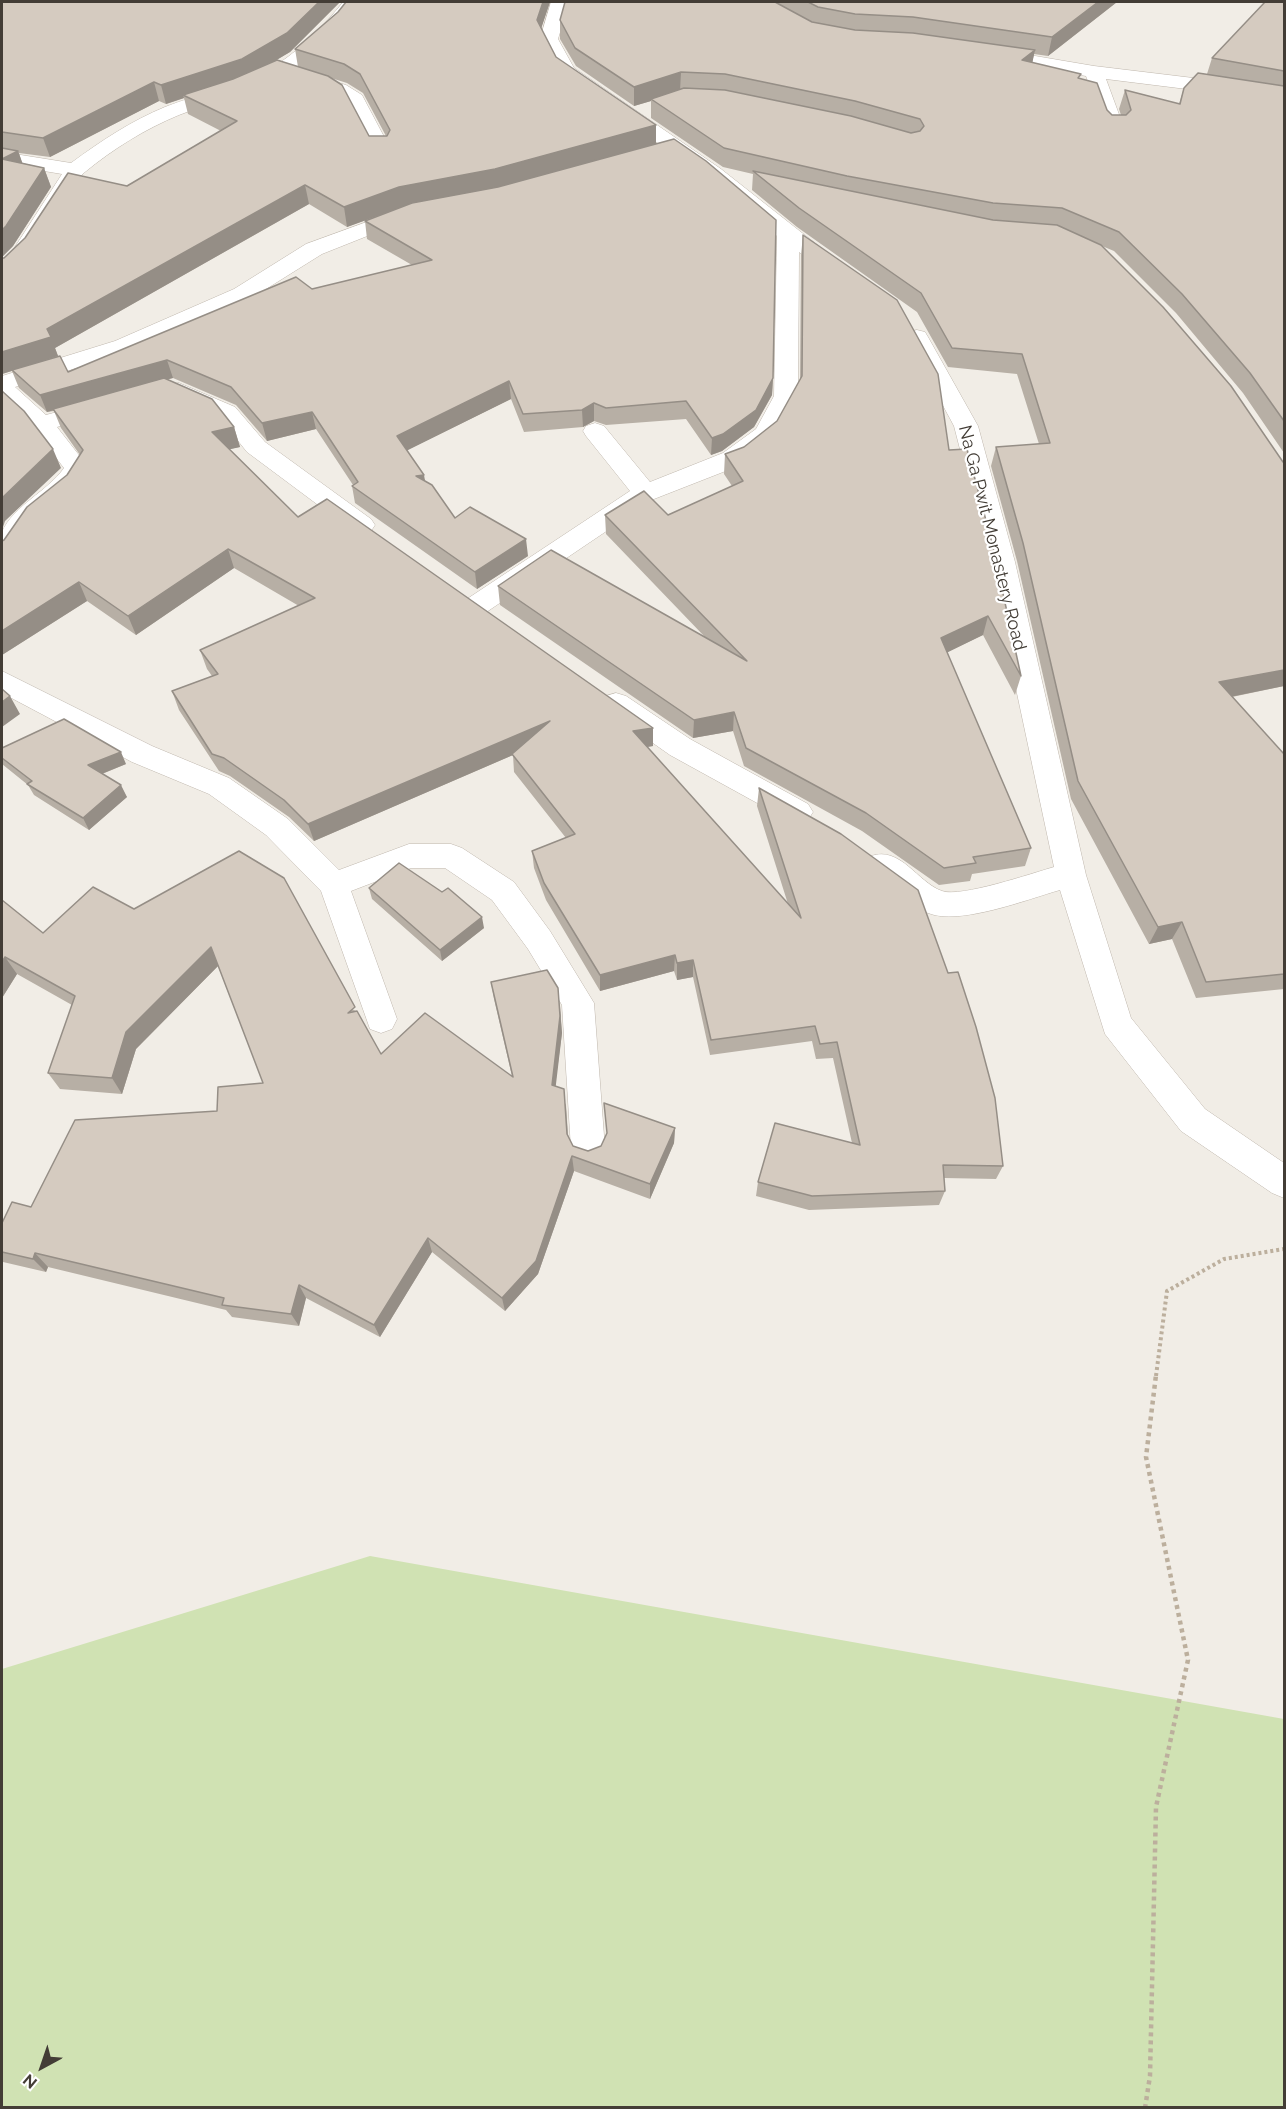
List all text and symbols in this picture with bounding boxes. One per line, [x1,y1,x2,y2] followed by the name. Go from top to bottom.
[954,423,1030,653] street label: Na Ga Pwit Monastery Road
[12,2037,72,2097] north arrow
[19,2070,41,2092] text: N

